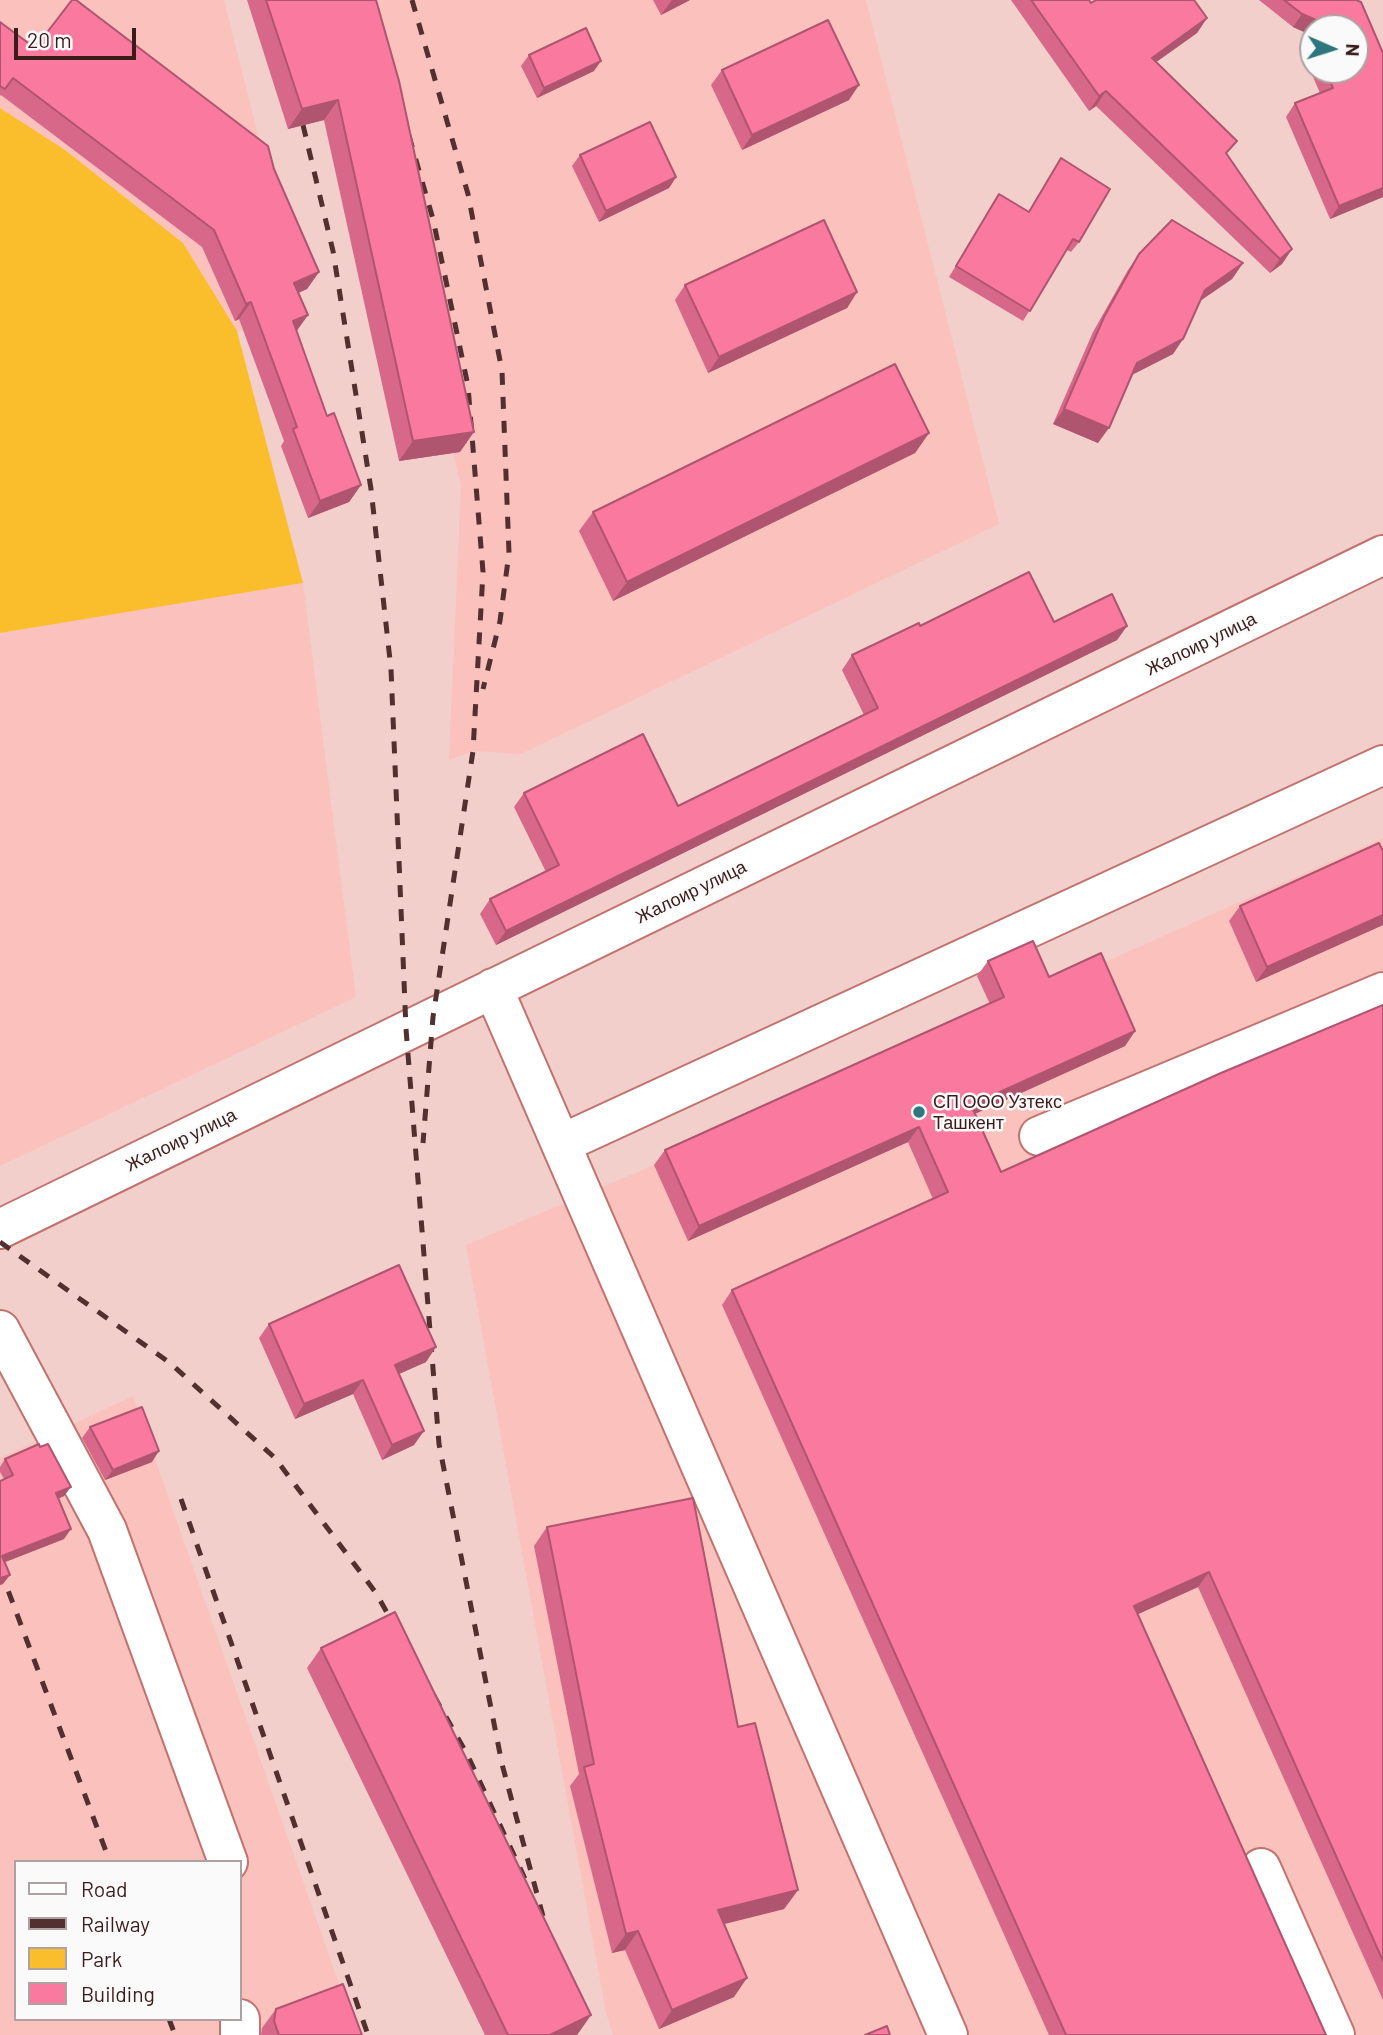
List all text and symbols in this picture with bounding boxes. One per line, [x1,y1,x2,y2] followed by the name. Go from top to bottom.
[18,14,140,58] scale bar
[1299,14,1369,84] north arrow
[27,27,72,52] text: 20 m
[1342,43,1365,57] text: N
[1142,608,1260,680] street label: Жалоир улица
[632,856,750,928] street label: Жалоир улица
[933,1091,1062,1134] place label: СП ООО Узтекс Ташкент
[122,1104,240,1176] street label: Жалоир улица
[911,1104,927,1120] marker: СП ООО Узтекс Ташкент
[14,1860,242,2021] legend
[81,1876,127,1901] text: Road
[81,1911,150,1936] text: Railway
[81,1946,122,1971] text: Park
[81,1981,155,2006] text: Building

